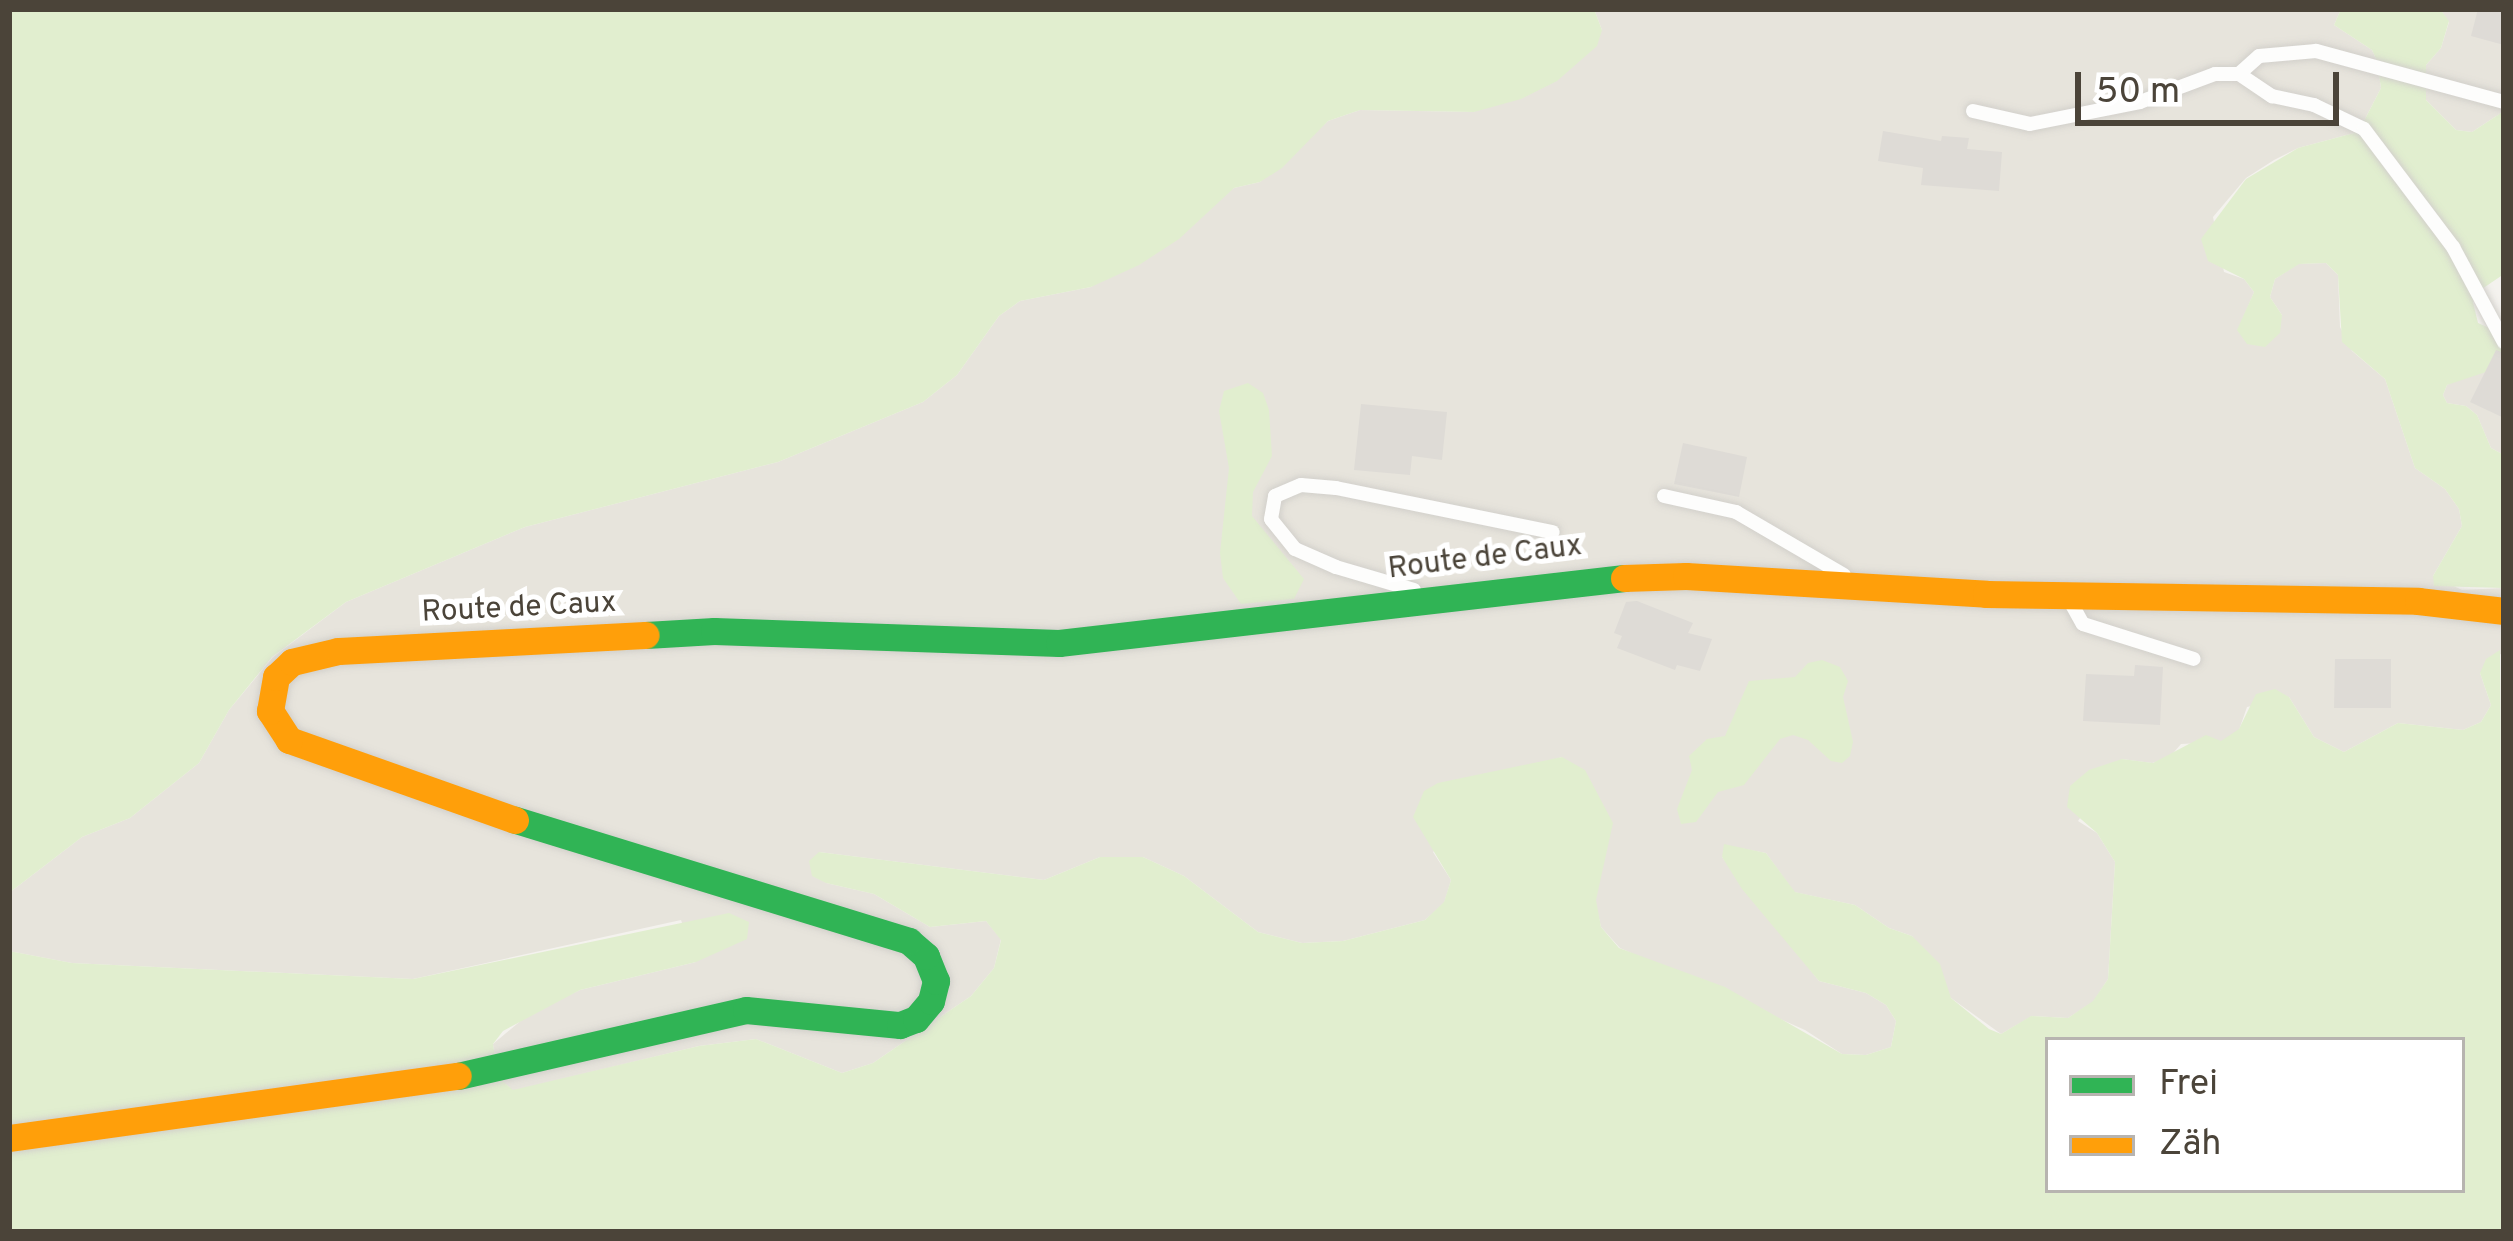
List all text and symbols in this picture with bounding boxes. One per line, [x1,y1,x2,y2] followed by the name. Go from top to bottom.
[2081,48,2345,122] scale bar
[2096,70,2180,116] text: 50 m
[1386,529,1584,589] street label: Route de Caux
[421,586,617,632] street label: Route de Caux
[2045,1037,2465,1193] legend
[2159,1062,2218,1108] text: Frei
[2159,1122,2222,1168] text: Zäh

